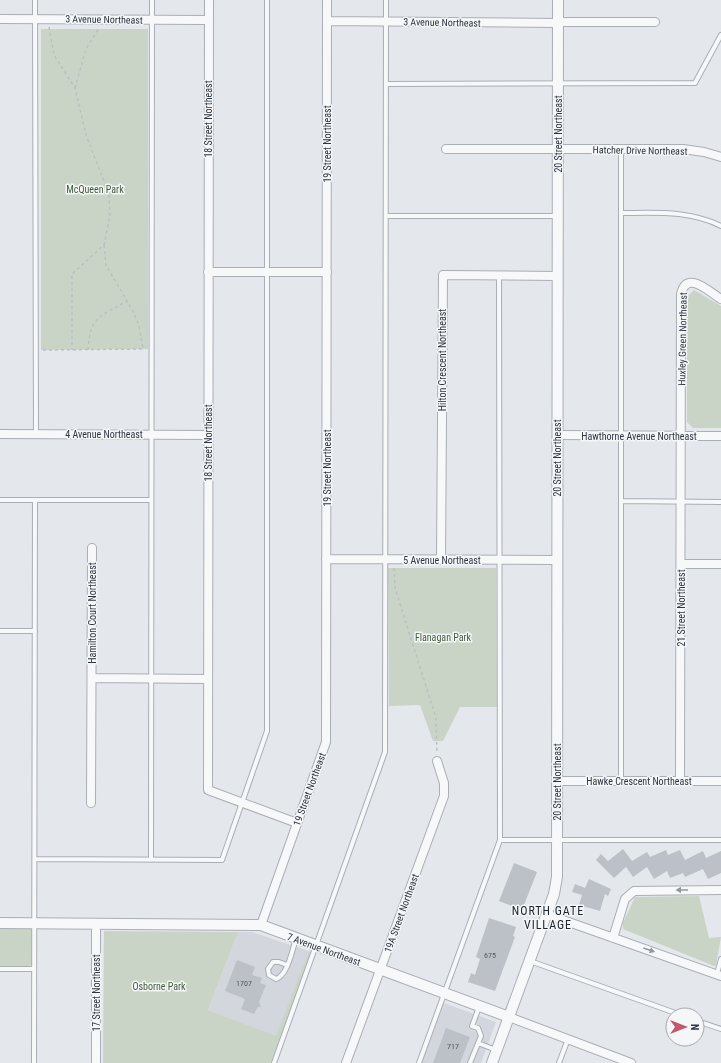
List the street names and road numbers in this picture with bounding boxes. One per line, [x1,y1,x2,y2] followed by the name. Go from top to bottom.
[65,13,143,26] street label: 3 Avenue Northeast
[403,16,481,29] street label: 3 Avenue Northeast
[203,80,214,158] street label: 18 Street Northeast
[553,95,564,173] street label: 20 Street Northeast
[322,105,333,183] street label: 19 Street Northeast
[592,144,688,157] street label: Hatcher Drive Northeast
[676,292,689,386] street label: Huxley Green Northeast
[437,309,448,411] street label: Hilton Crescent Northeast
[203,404,214,482] street label: 18 Street Northeast
[552,419,563,497] street label: 20 Street Northeast
[65,429,143,440] street label: 4 Avenue Northeast
[322,429,333,507] street label: 19 Street Northeast
[581,431,697,442] street label: Hawthorne Avenue Northeast
[403,555,481,566] street label: 5 Avenue Northeast
[87,562,98,664] street label: Hamilton Court Northeast
[676,569,687,647] street label: 21 Street Northeast
[552,743,563,821] street label: 20 Street Northeast
[291,751,328,827] street label: 19 Street Northeast
[586,776,692,787] street label: Hawke Crescent Northeast
[382,872,421,954] street label: 19A Street Northeast
[285,931,362,968] street label: 7 Avenue Northeast
[91,954,102,1032] street label: 17 Street Northeast

